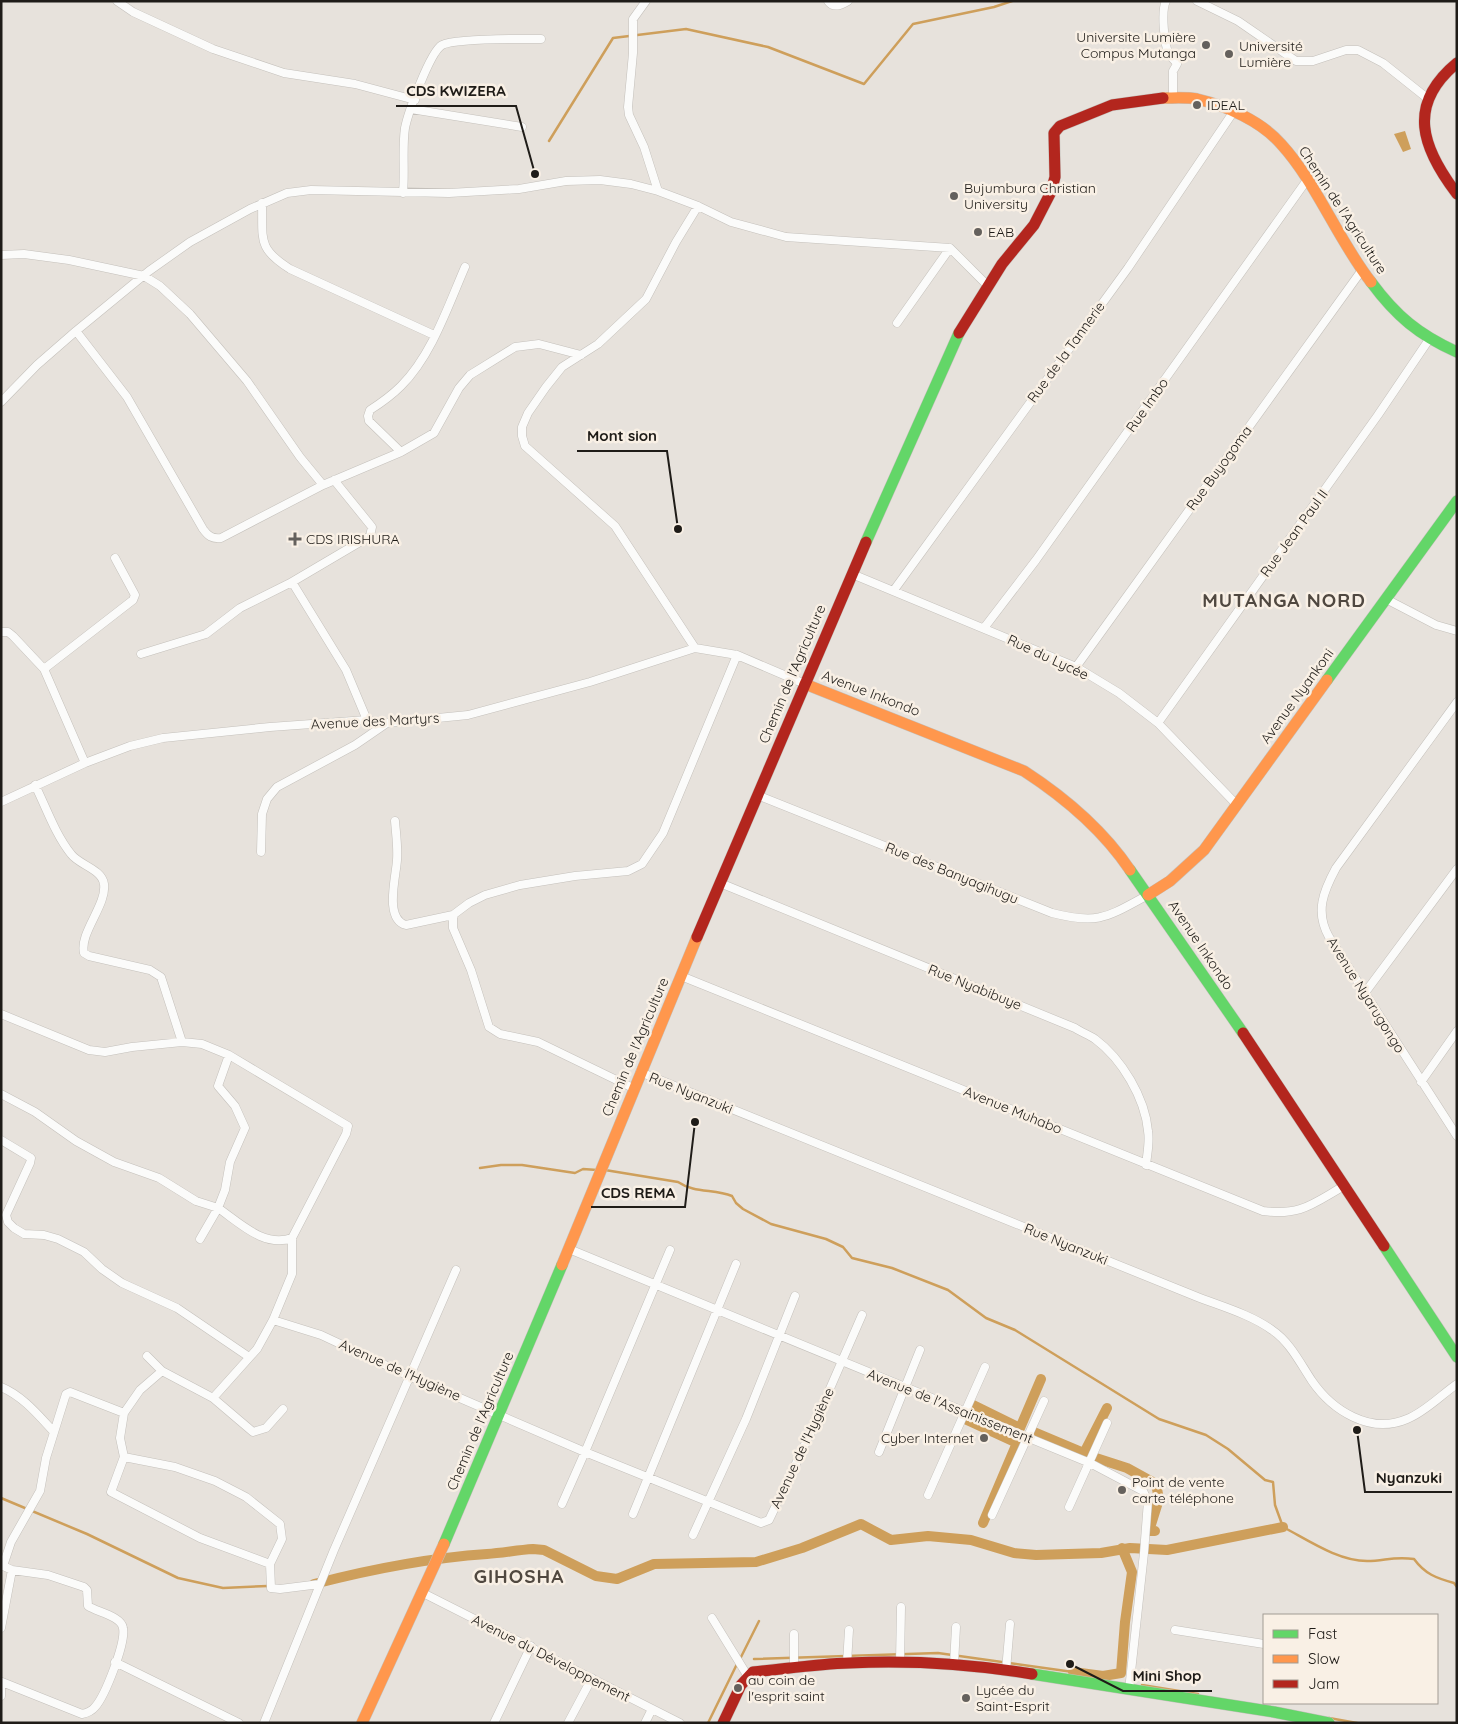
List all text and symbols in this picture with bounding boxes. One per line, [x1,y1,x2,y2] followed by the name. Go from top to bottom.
[1076,28,1196,62] place label: Universite Lumière Compus Mutanga
[1239,37,1303,71] place label: Université Lumière
[1200,39,1212,51] marker: Universite Lumière Compus Mutanga
[1223,48,1235,60] marker: Université Lumière
[396,76,516,106] callout: CDS KWIZERA
[406,81,506,100] text: CDS KWIZERA
[1207,96,1246,114] place label: IDEAL
[1191,99,1203,111] marker: IDEAL
[1295,143,1391,277] street label: Chemin de l'Agriculture
[964,179,1096,213] place label: Bujumbura Christian University
[948,190,960,202] marker: Bujumbura Christian University
[988,223,1014,241] place label: EAB
[972,226,984,238] marker: EAB
[1023,298,1109,406] street label: Rue de la Tannerie
[1122,374,1172,436] street label: Rue Imbo
[577,421,667,451] callout: Mont sion
[1182,422,1256,514] street label: Rue Buyogoma
[587,426,657,445] text: Mont sion
[1256,486,1332,580] street label: Rue Jean Paul II
[306,530,400,548] place label: CDS IRISHURA
[288,532,302,546] marker: CDS IRISHURA
[1202,588,1366,612] district label: MUTANGA NORD
[755,602,829,746] street label: Chemin de l'Agriculture
[1005,630,1092,684] street label: Rue du Lycée
[1256,645,1338,747] street label: Avenue Nyankoni
[819,666,923,720] street label: Avenue Inkondo
[310,709,440,733] street label: Avenue des Martyrs
[883,838,1021,908] street label: Rue des Banyagihugu
[1164,897,1238,993] street label: Avenue Inkondo
[1323,934,1409,1056] street label: Avenue Nyarugongo
[926,960,1024,1014] street label: Rue Nyabibuye
[598,975,672,1119] street label: Chemin de l'Agriculture
[646,1068,736,1118] street label: Rue Nyanzuki
[961,1082,1065,1138] street label: Avenue Muhabo
[591,1177,685,1207] callout: CDS REMA
[601,1183,675,1202] text: CDS REMA
[1021,1219,1111,1269] street label: Rue Nyanzuki
[336,1335,464,1405] street label: Avenue de l'Hygiène
[443,1349,517,1493] street label: Chemin de l'Agriculture
[864,1364,1036,1448] street label: Avenue de l'Assainissement
[766,1385,838,1511] street label: Avenue de l'Hygiène
[881,1429,974,1447] place label: Cyber Internet
[978,1432,990,1444] marker: Cyber Internet
[1365,1462,1452,1492] callout: Nyanzuki
[1376,1468,1442,1487] text: Nyanzuki
[1132,1473,1234,1507] place label: Point de vente carte téléphone
[1116,1484,1128,1496] marker: Point de vente carte téléphone
[474,1564,564,1588] district label: GIHOSHA
[469,1610,633,1706] street label: Avenue du Développement
[1263,1614,1438,1704] legend
[1308,1624,1337,1643] text: Fast
[1308,1649,1340,1668] text: Slow
[1123,1661,1212,1691] callout: Mini Shop
[1132,1666,1202,1685] text: Mini Shop
[748,1671,825,1705] place label: au coin de l'esprit saint
[1308,1674,1339,1693] text: Jam
[976,1681,1050,1715] place label: Lycée du Saint-Esprit
[732,1682,744,1694] marker: au coin de l'esprit saint
[960,1692,972,1704] marker: Lycée du Saint-Esprit

